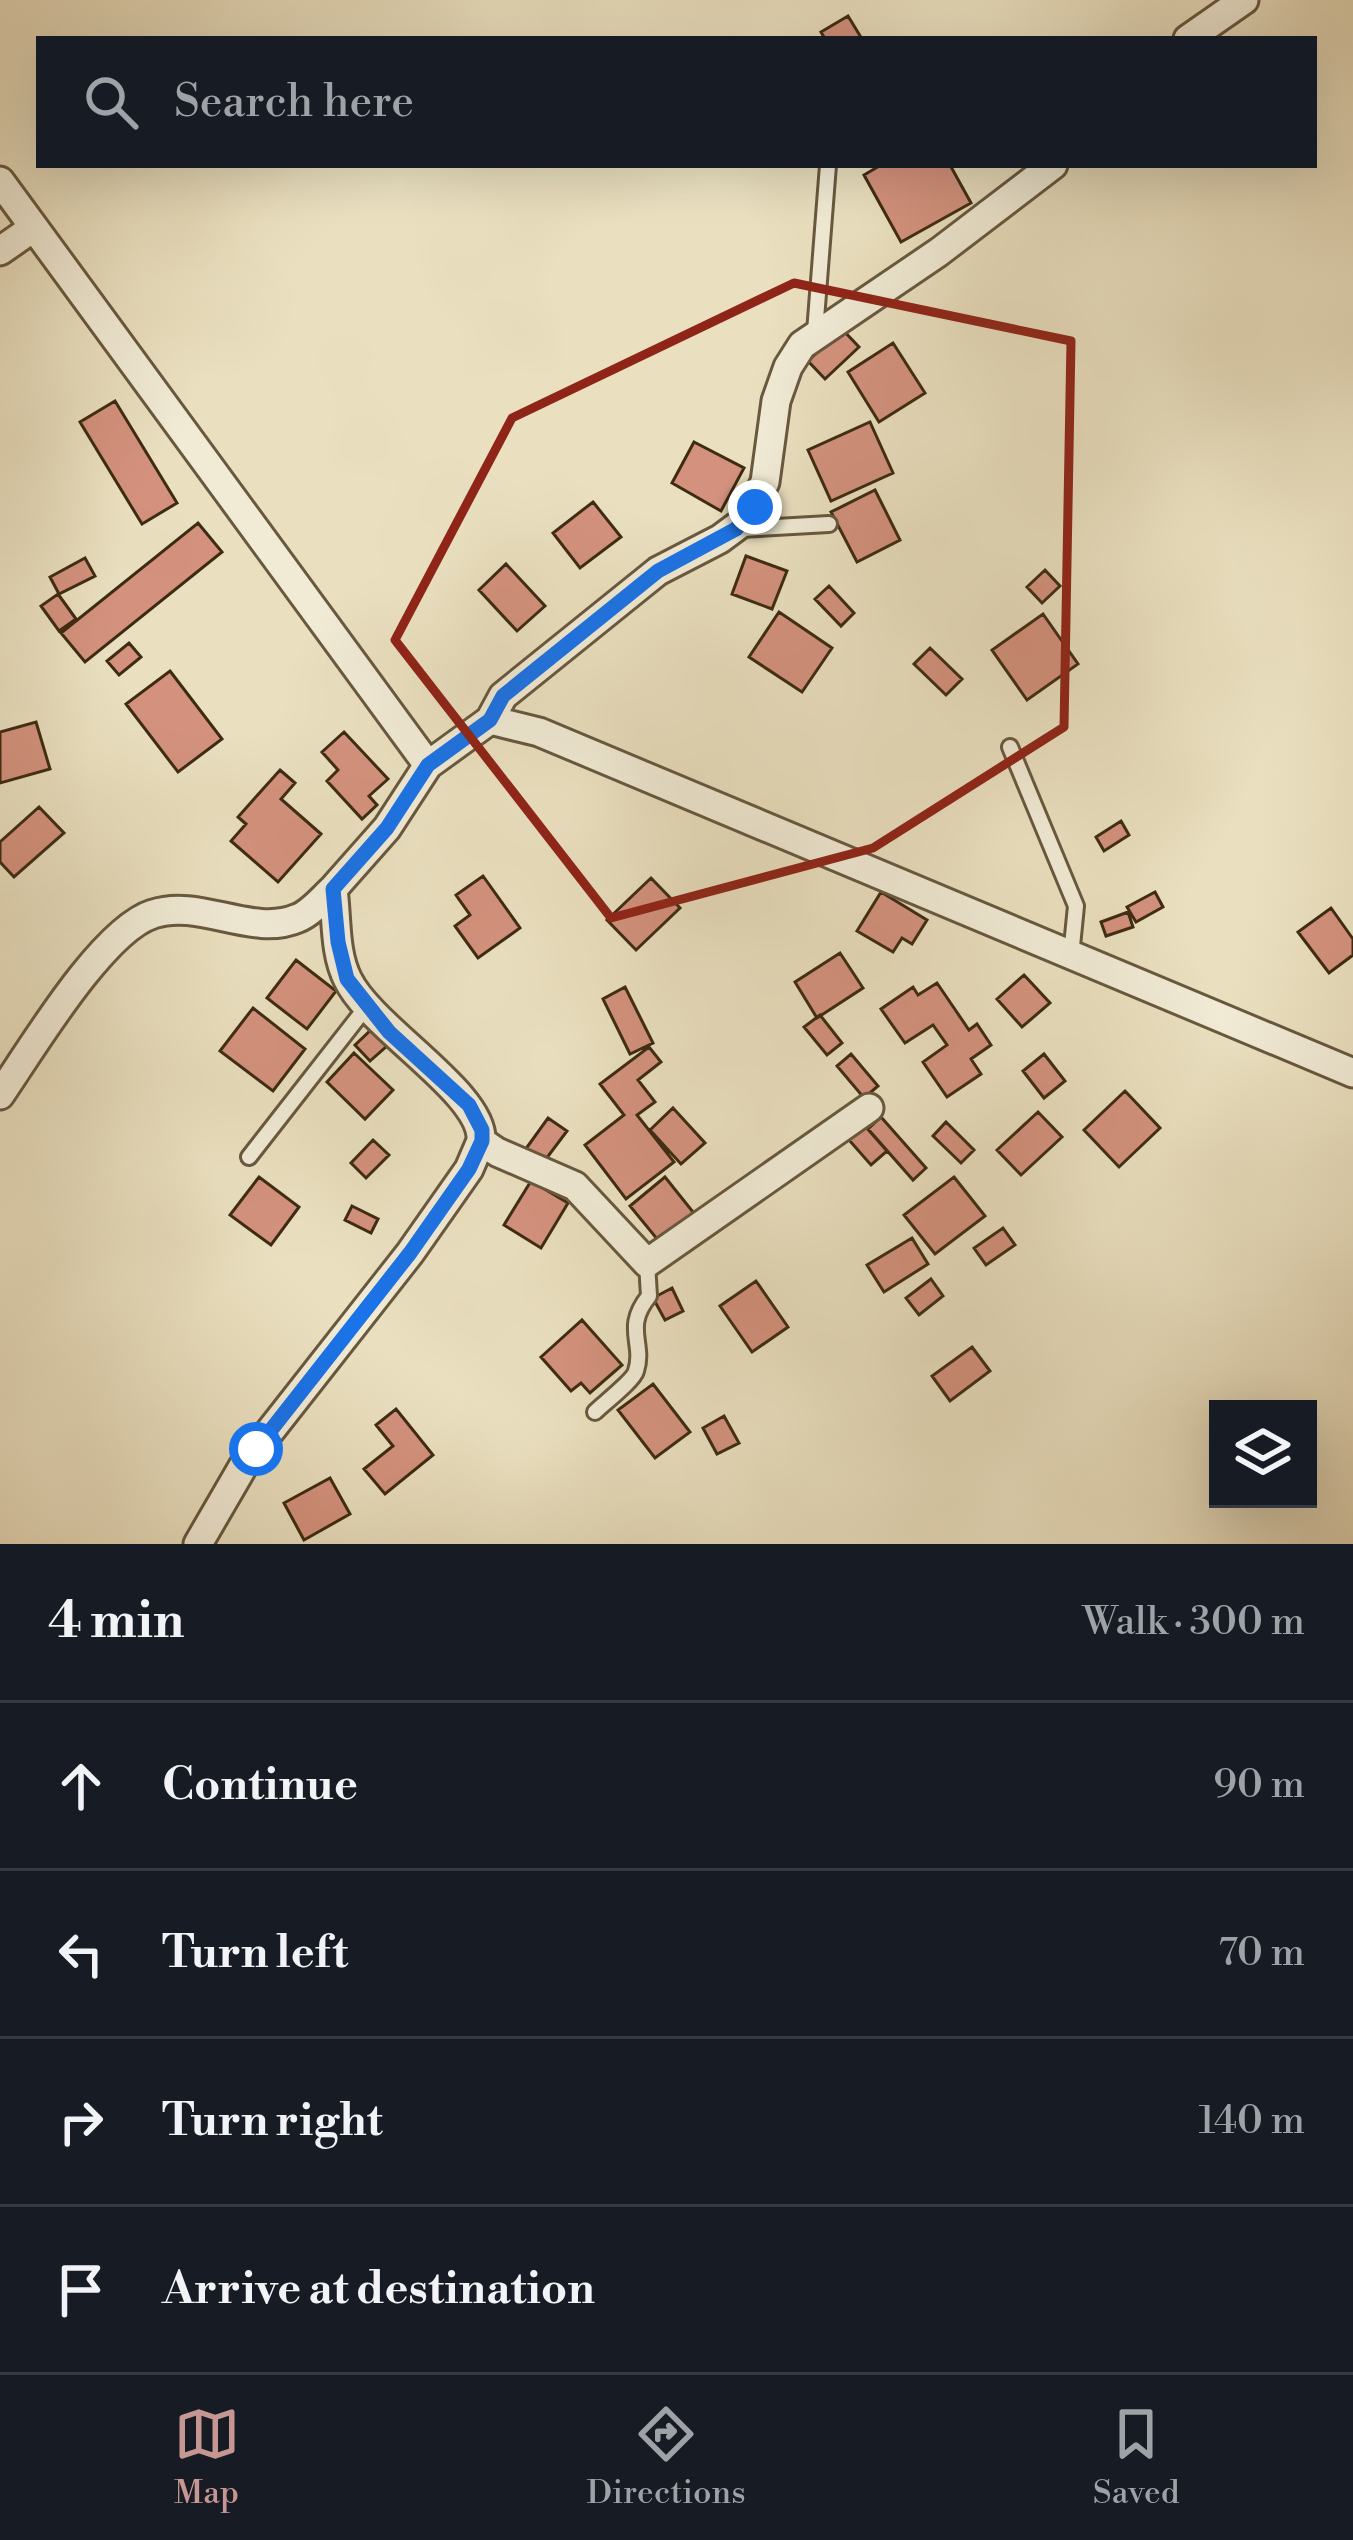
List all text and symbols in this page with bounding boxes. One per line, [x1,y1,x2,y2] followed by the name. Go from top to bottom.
[36,36,1317,168] search box
[78,69,144,135] icon: search
[174,74,414,131] text: Search here
[728,480,782,534] route end
[1209,1400,1317,1508] map controls
[1209,1400,1317,1508] button: layers
[229,1422,283,1476] route start
[48,1590,184,1654] text: 4 min
[1083,1598,1305,1647] text: Walk · 300 m
[48,1753,114,1819] icon: ahead
[162,1757,358,1814] text: Continue
[1213,1761,1305,1810] text: 90 m
[48,1921,114,1987] icon: left
[162,1925,348,1982] text: Turn left
[1218,1929,1305,1978] text: 70 m
[48,2089,114,2155] icon: right
[162,2093,383,2150] text: Turn right
[1198,2097,1305,2146] text: 140 m
[48,2257,114,2323] icon: arrive
[162,2261,595,2318] text: Arrive at destination
[174,2401,240,2514] tab: Map
[587,2401,746,2514] tab: Directions
[1093,2401,1179,2514] tab: Saved

